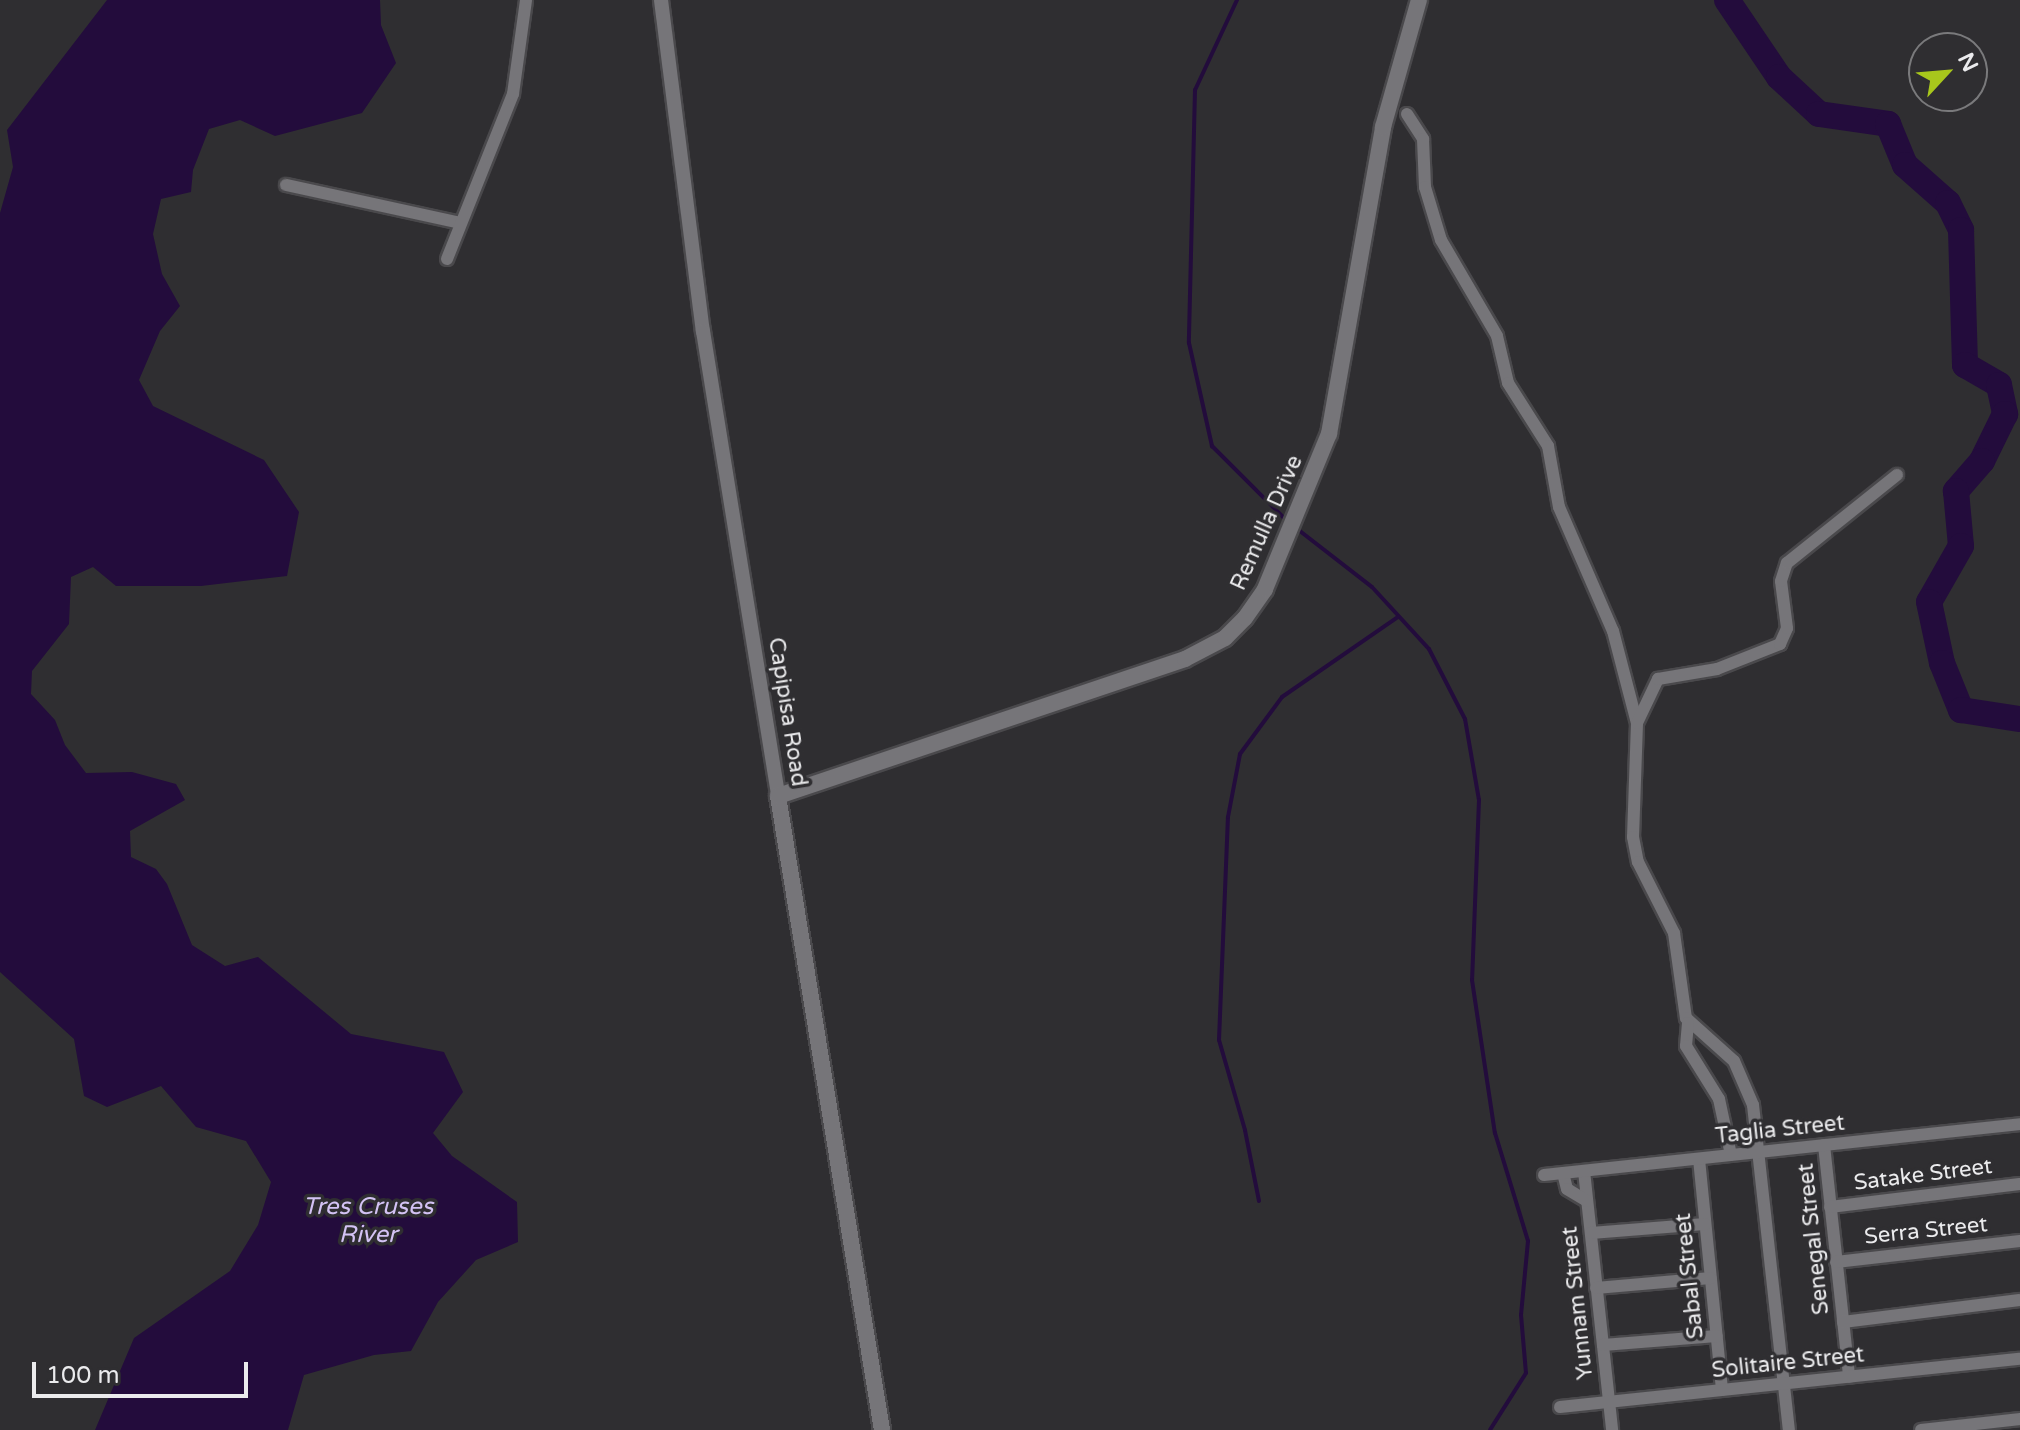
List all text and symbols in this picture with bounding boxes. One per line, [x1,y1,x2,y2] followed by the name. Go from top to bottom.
[1908,32,1988,112] north arrow
[1952,49,1983,76] text: N
[1225,451,1309,595] street label: Remulla Drive
[762,636,812,788] street label: Capipisa Road
[1714,1110,1846,1150] street label: Taglia Street
[1852,1153,1994,1197] street label: Satake Street
[1793,1162,1835,1316] street label: Senegal Street
[303,1193,433,1249] water label: Tres Cruses River
[1863,1211,1989,1251] street label: Serra Street
[1670,1212,1710,1340] street label: Sabal Street
[1557,1225,1599,1381] street label: Yunnam Street
[1710,1342,1866,1384] street label: Solitaire Street
[36,1346,252,1396] scale bar
[46,1361,120,1390] text: 100 m

